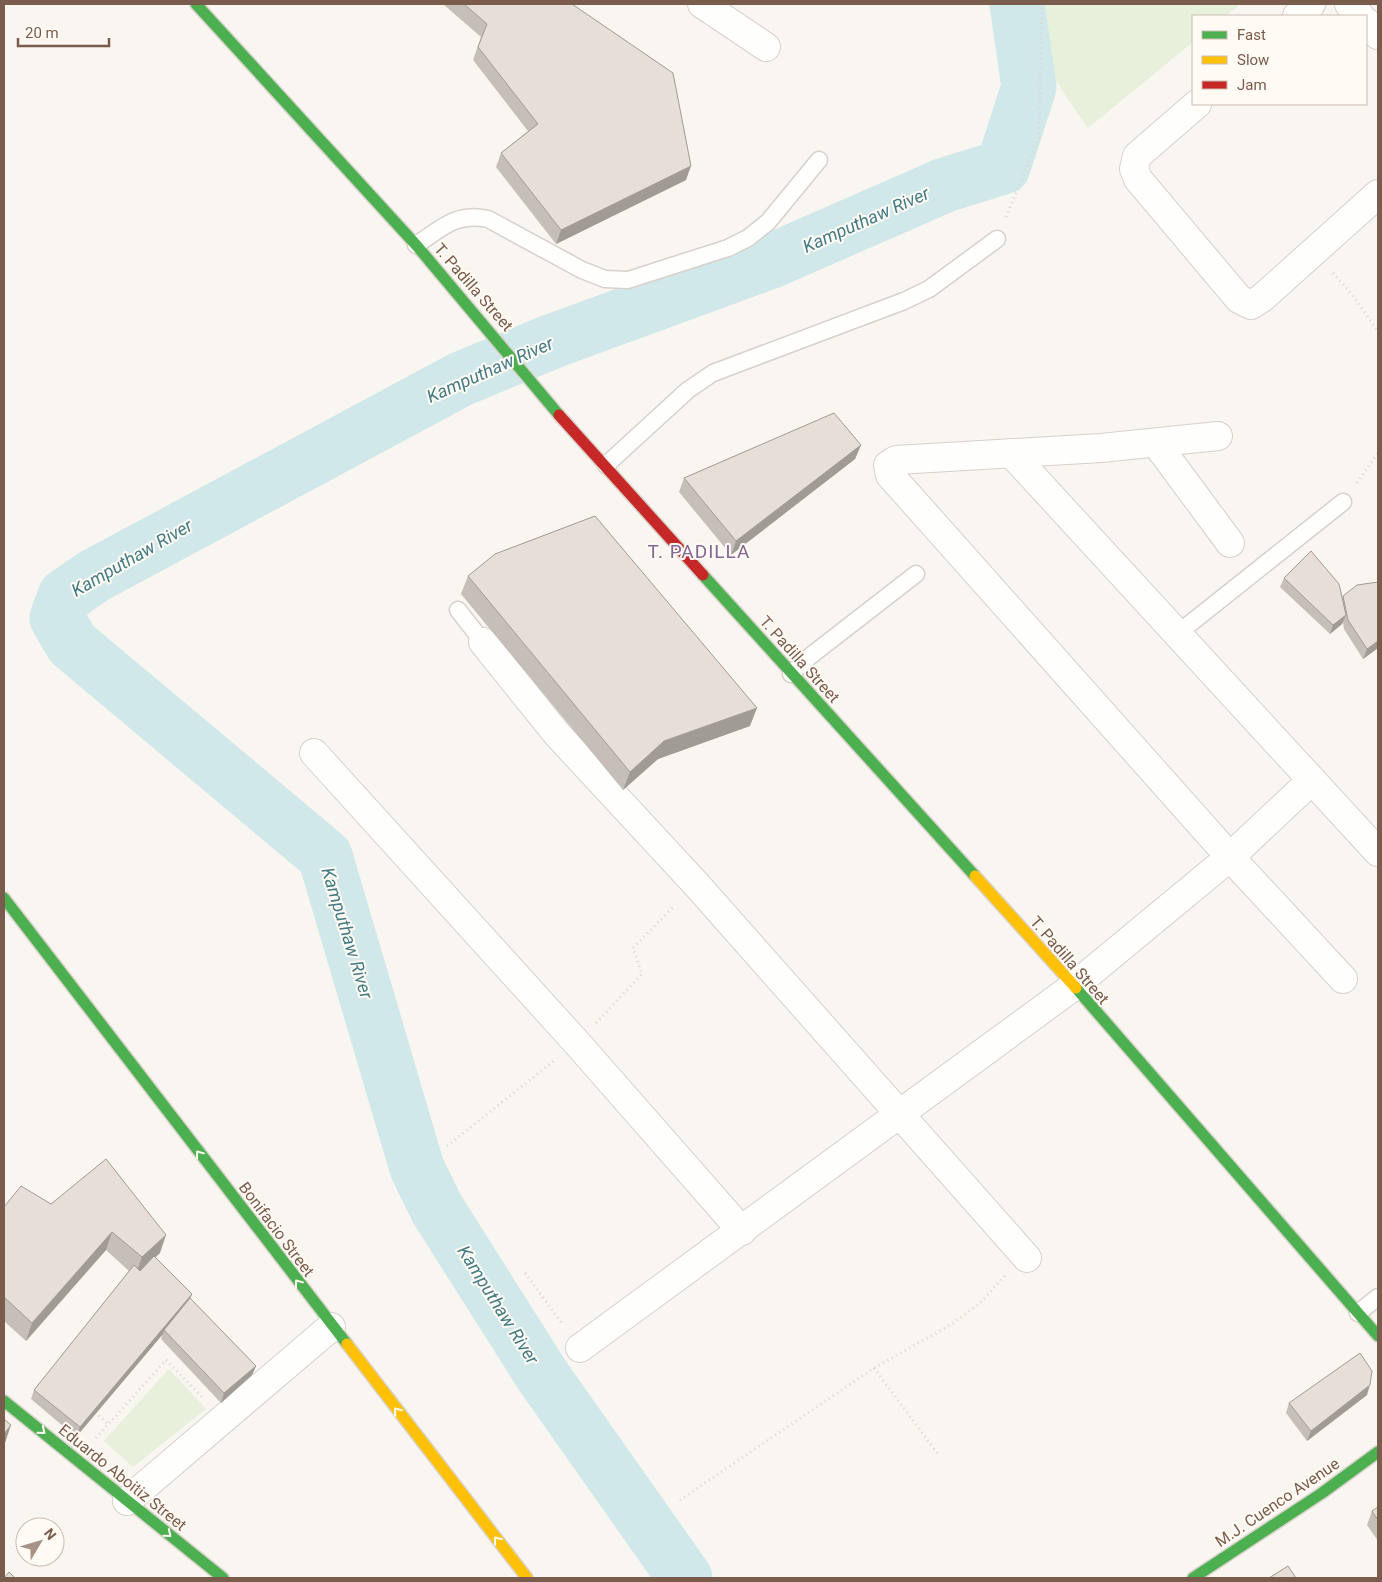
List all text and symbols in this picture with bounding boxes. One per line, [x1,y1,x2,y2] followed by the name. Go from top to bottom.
[18,15,109,47] scale bar
[1192,15,1367,105] legend
[25,24,59,42] text: 20 m
[1237,26,1266,44] text: Fast
[1237,51,1269,69] text: Slow
[1237,76,1267,94] text: Jam
[799,182,933,257] water label: Kamputhaw River
[430,239,517,335] street label: T. Padilla Street
[423,332,557,407] water label: Kamputhaw River
[68,514,197,601] water label: Kamputhaw River
[648,540,750,563] district label: T. PADILLA
[756,612,844,707] street label: T. Padilla Street
[318,865,378,1002] water label: Kamputhaw River
[1026,912,1113,1008] street label: T. Padilla Street
[196,1150,205,1160] one-way arrow
[235,1178,318,1280] street label: Bonifacio Street
[453,1241,544,1369] water label: Kamputhaw River
[295,1280,303,1289] one-way arrow
[394,1407,403,1417] one-way arrow
[55,1420,190,1535] street label: Eduardo Aboitiz Street
[36,1426,45,1435] one-way arrow
[1212,1454,1343,1551] street label: M.J. Cuenco Avenue
[15,1517,65,1567] north arrow
[41,1525,60,1543] text: N
[162,1528,171,1536] one-way arrow
[494,1537,502,1546] one-way arrow

